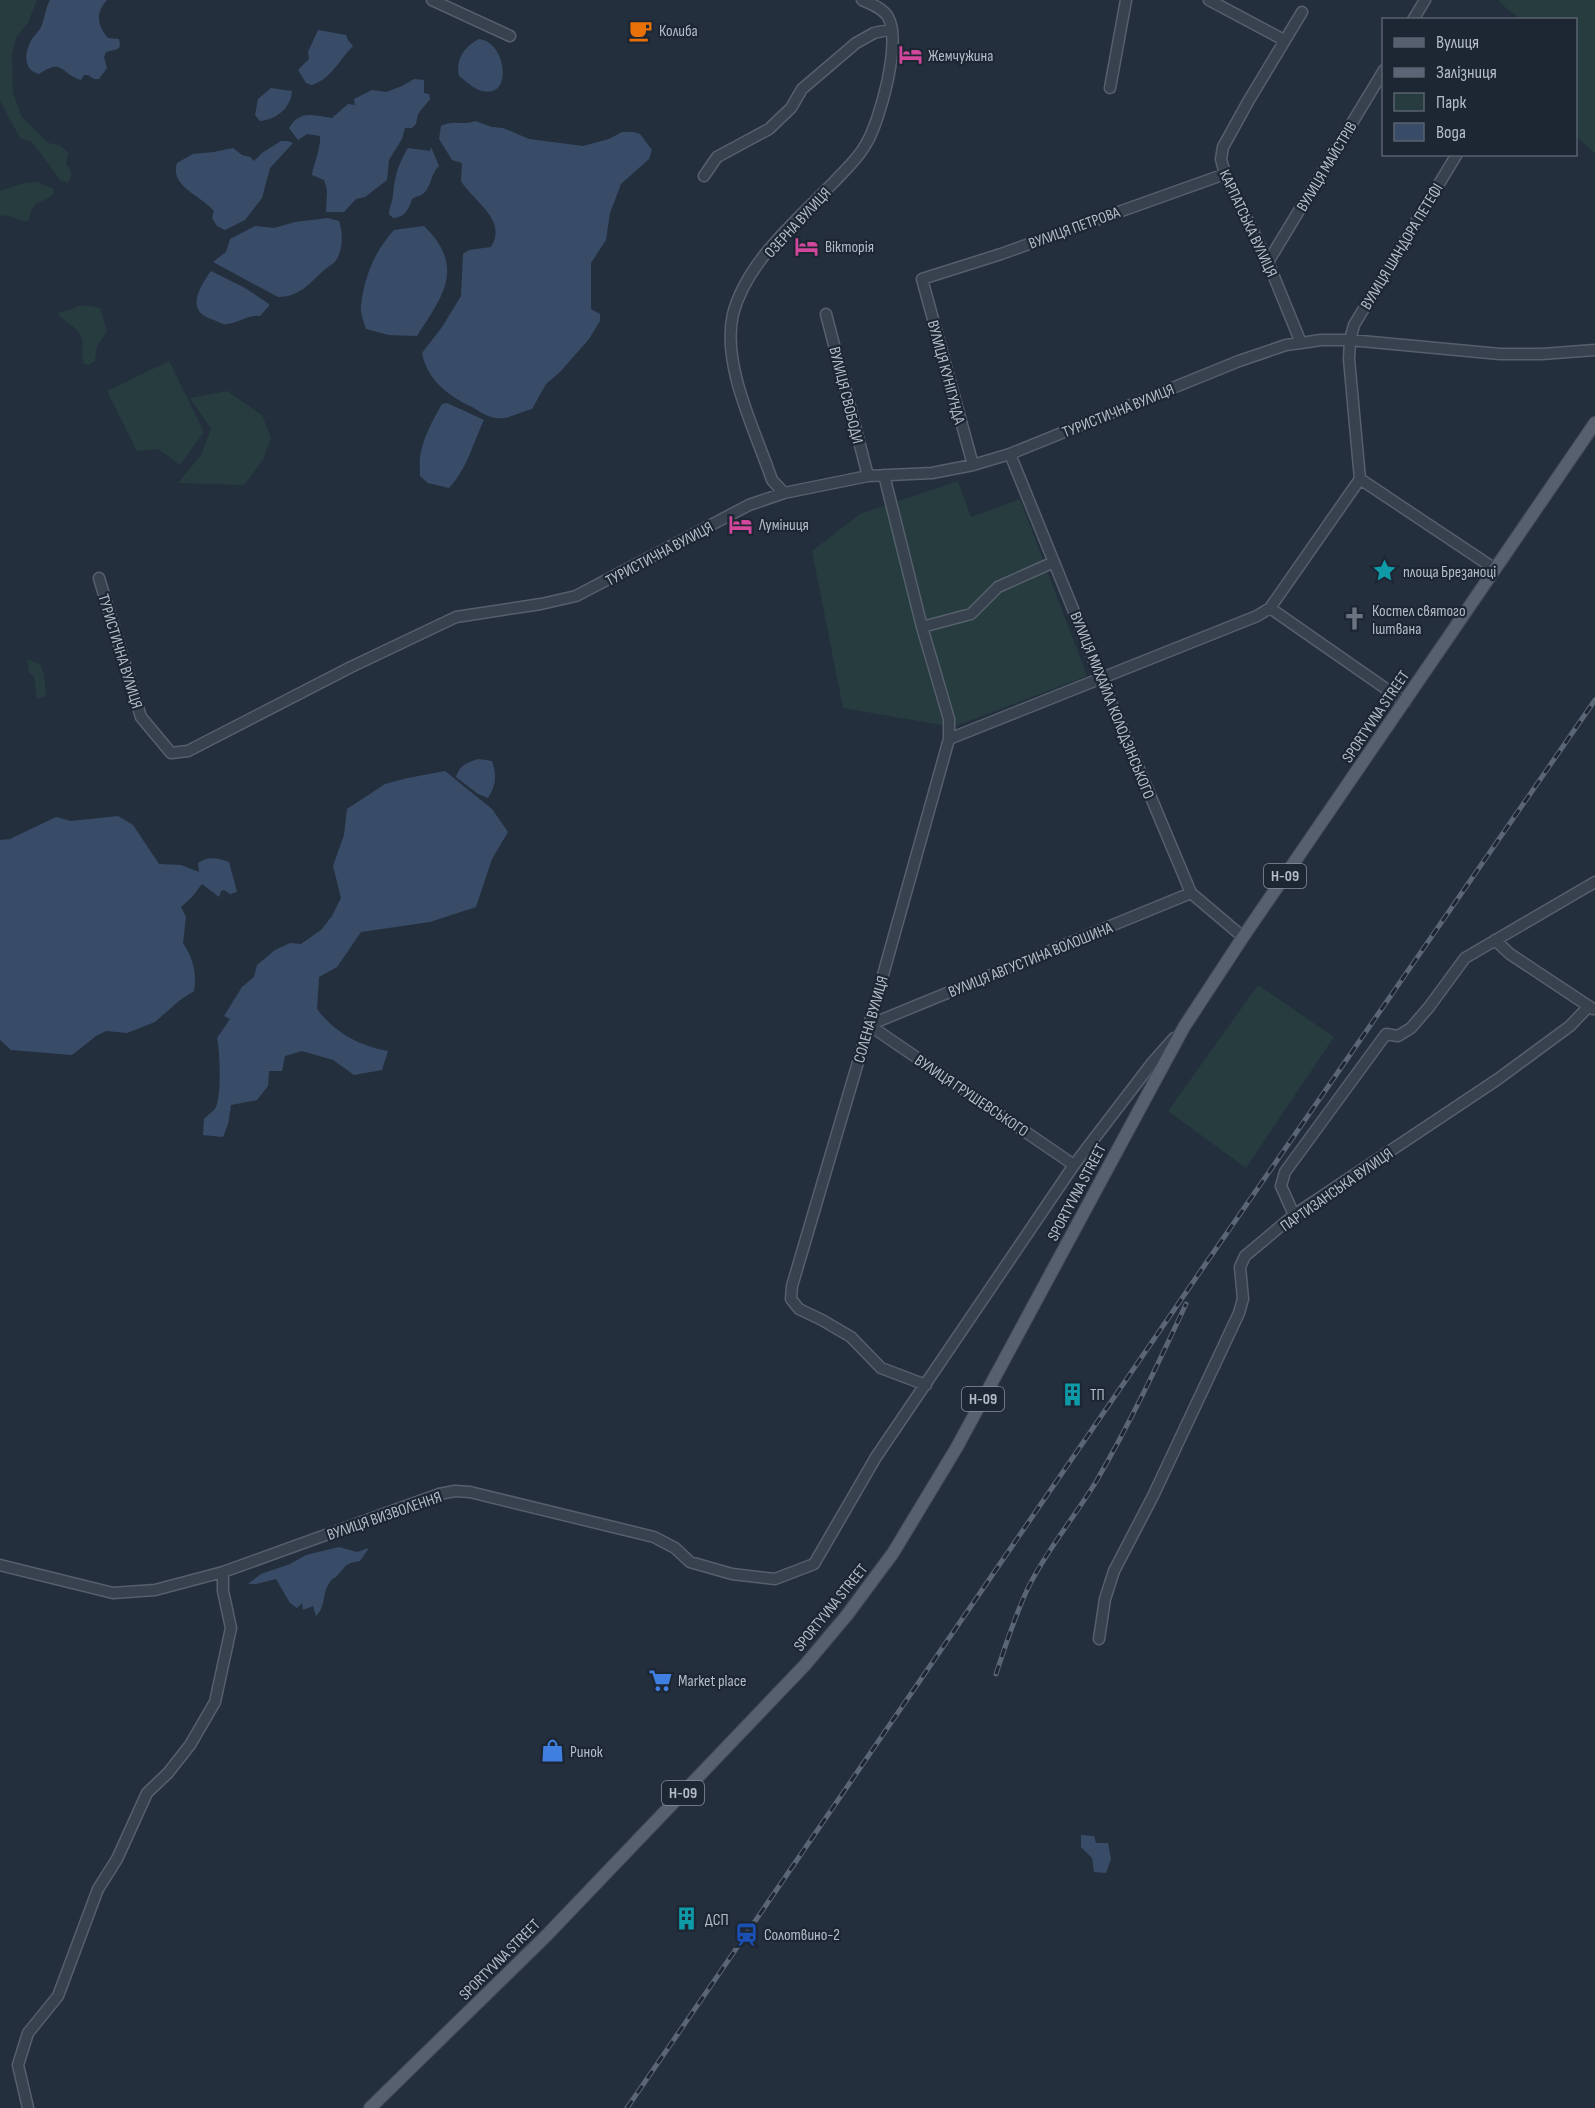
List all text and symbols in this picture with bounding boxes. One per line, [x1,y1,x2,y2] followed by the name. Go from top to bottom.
[628,17,654,43] cafe icon: Колиба
[1382,18,1577,156] legend
[659,22,698,41] place label: Колиба
[1436,32,1479,53] text: Вулиця
[897,42,923,68] hotel icon: Жемчужина
[928,47,993,66] place label: Жемчужина
[1436,62,1497,83] text: Залізниця
[1436,92,1467,113] text: Парк
[1293,118,1362,215] street label: ВУЛИЦЯ МАЙСТРІВ
[1436,122,1466,143] text: Вода
[1214,167,1281,280] street label: КАРПАТСЬКА ВУЛИЦЯ
[1357,180,1448,313] street label: ВУЛИЦЯ ШАНДОРА ПЕТЕФІ
[761,184,835,262] street label: ОЗЕРНА ВУЛИЦЯ
[1026,203,1123,254] street label: ВУЛИЦЯ ПЕТРОВА
[794,233,820,259] hotel icon: Вікторія
[825,238,874,257] place label: Вікторія
[923,318,969,426] street label: ВУЛИЦЯ КУНІГУНДА
[824,345,867,446] street label: ВУЛИЦЯ СВОБОДИ
[1060,380,1177,442] street label: ТУРИСТИЧНА ВУЛИЦЯ
[728,511,754,537] hotel icon: Луміниця
[758,516,809,535] place label: Луміниця
[603,518,717,591] street label: ТУРИСТИЧНА ВУЛИЦЯ
[1372,558,1398,584] place icon: площа Брезаноці
[1403,563,1496,582] place label: площа Брезаноці
[93,592,146,711] street label: ТУРИСТИЧНА ВУЛИЦЯ
[1372,602,1466,639] place label: Костел святого Іштвана
[1341,606,1367,632] church icon: Костел святого Іштвана
[1065,609,1158,802] street label: ВУЛИЦЯ МИХАЙЛА КОЛОДЗІНСЬКОГО
[1338,667,1414,766] street label: SPORTYVNA STREET
[1264,864,1306,888] road number: Н-09
[946,919,1116,1002] street label: ВУЛИЦЯ АВГУСТИНА ВОЛОШИНА
[850,974,893,1065] street label: СОЛЕНА ВУЛИЦЯ
[911,1051,1032,1141] street label: ВУЛИЦЯ ГРУШЕВСЬКОГО
[1044,1141,1111,1244] street label: SPORTYVNA STREET
[1277,1144,1397,1236] street label: ПАРТИЗАНСЬКА ВУЛИЦЯ
[1059,1381,1085,1407] building icon: ТП
[1090,1386,1105,1405] place label: ТП
[962,1387,1004,1411] road number: Н-09
[325,1488,444,1545] street label: ВУЛИЦЯ ВИЗВОЛЕННЯ
[790,1560,873,1655] street label: SPORTYVNA STREET
[647,1667,673,1693] supermarket icon: Market place
[678,1672,746,1691] place label: Market place
[539,1738,565,1764] shop icon: Ринок
[570,1743,604,1762] place label: Ринок
[662,1781,704,1805] road number: Н-09
[674,1906,700,1932] building icon: ДСП
[705,1911,729,1930] place label: ДСП
[456,1915,545,2005] street label: SPORTYVNA STREET
[733,1921,759,1947] station icon: Солотвино-2
[764,1926,840,1945] place label: Солотвино-2

